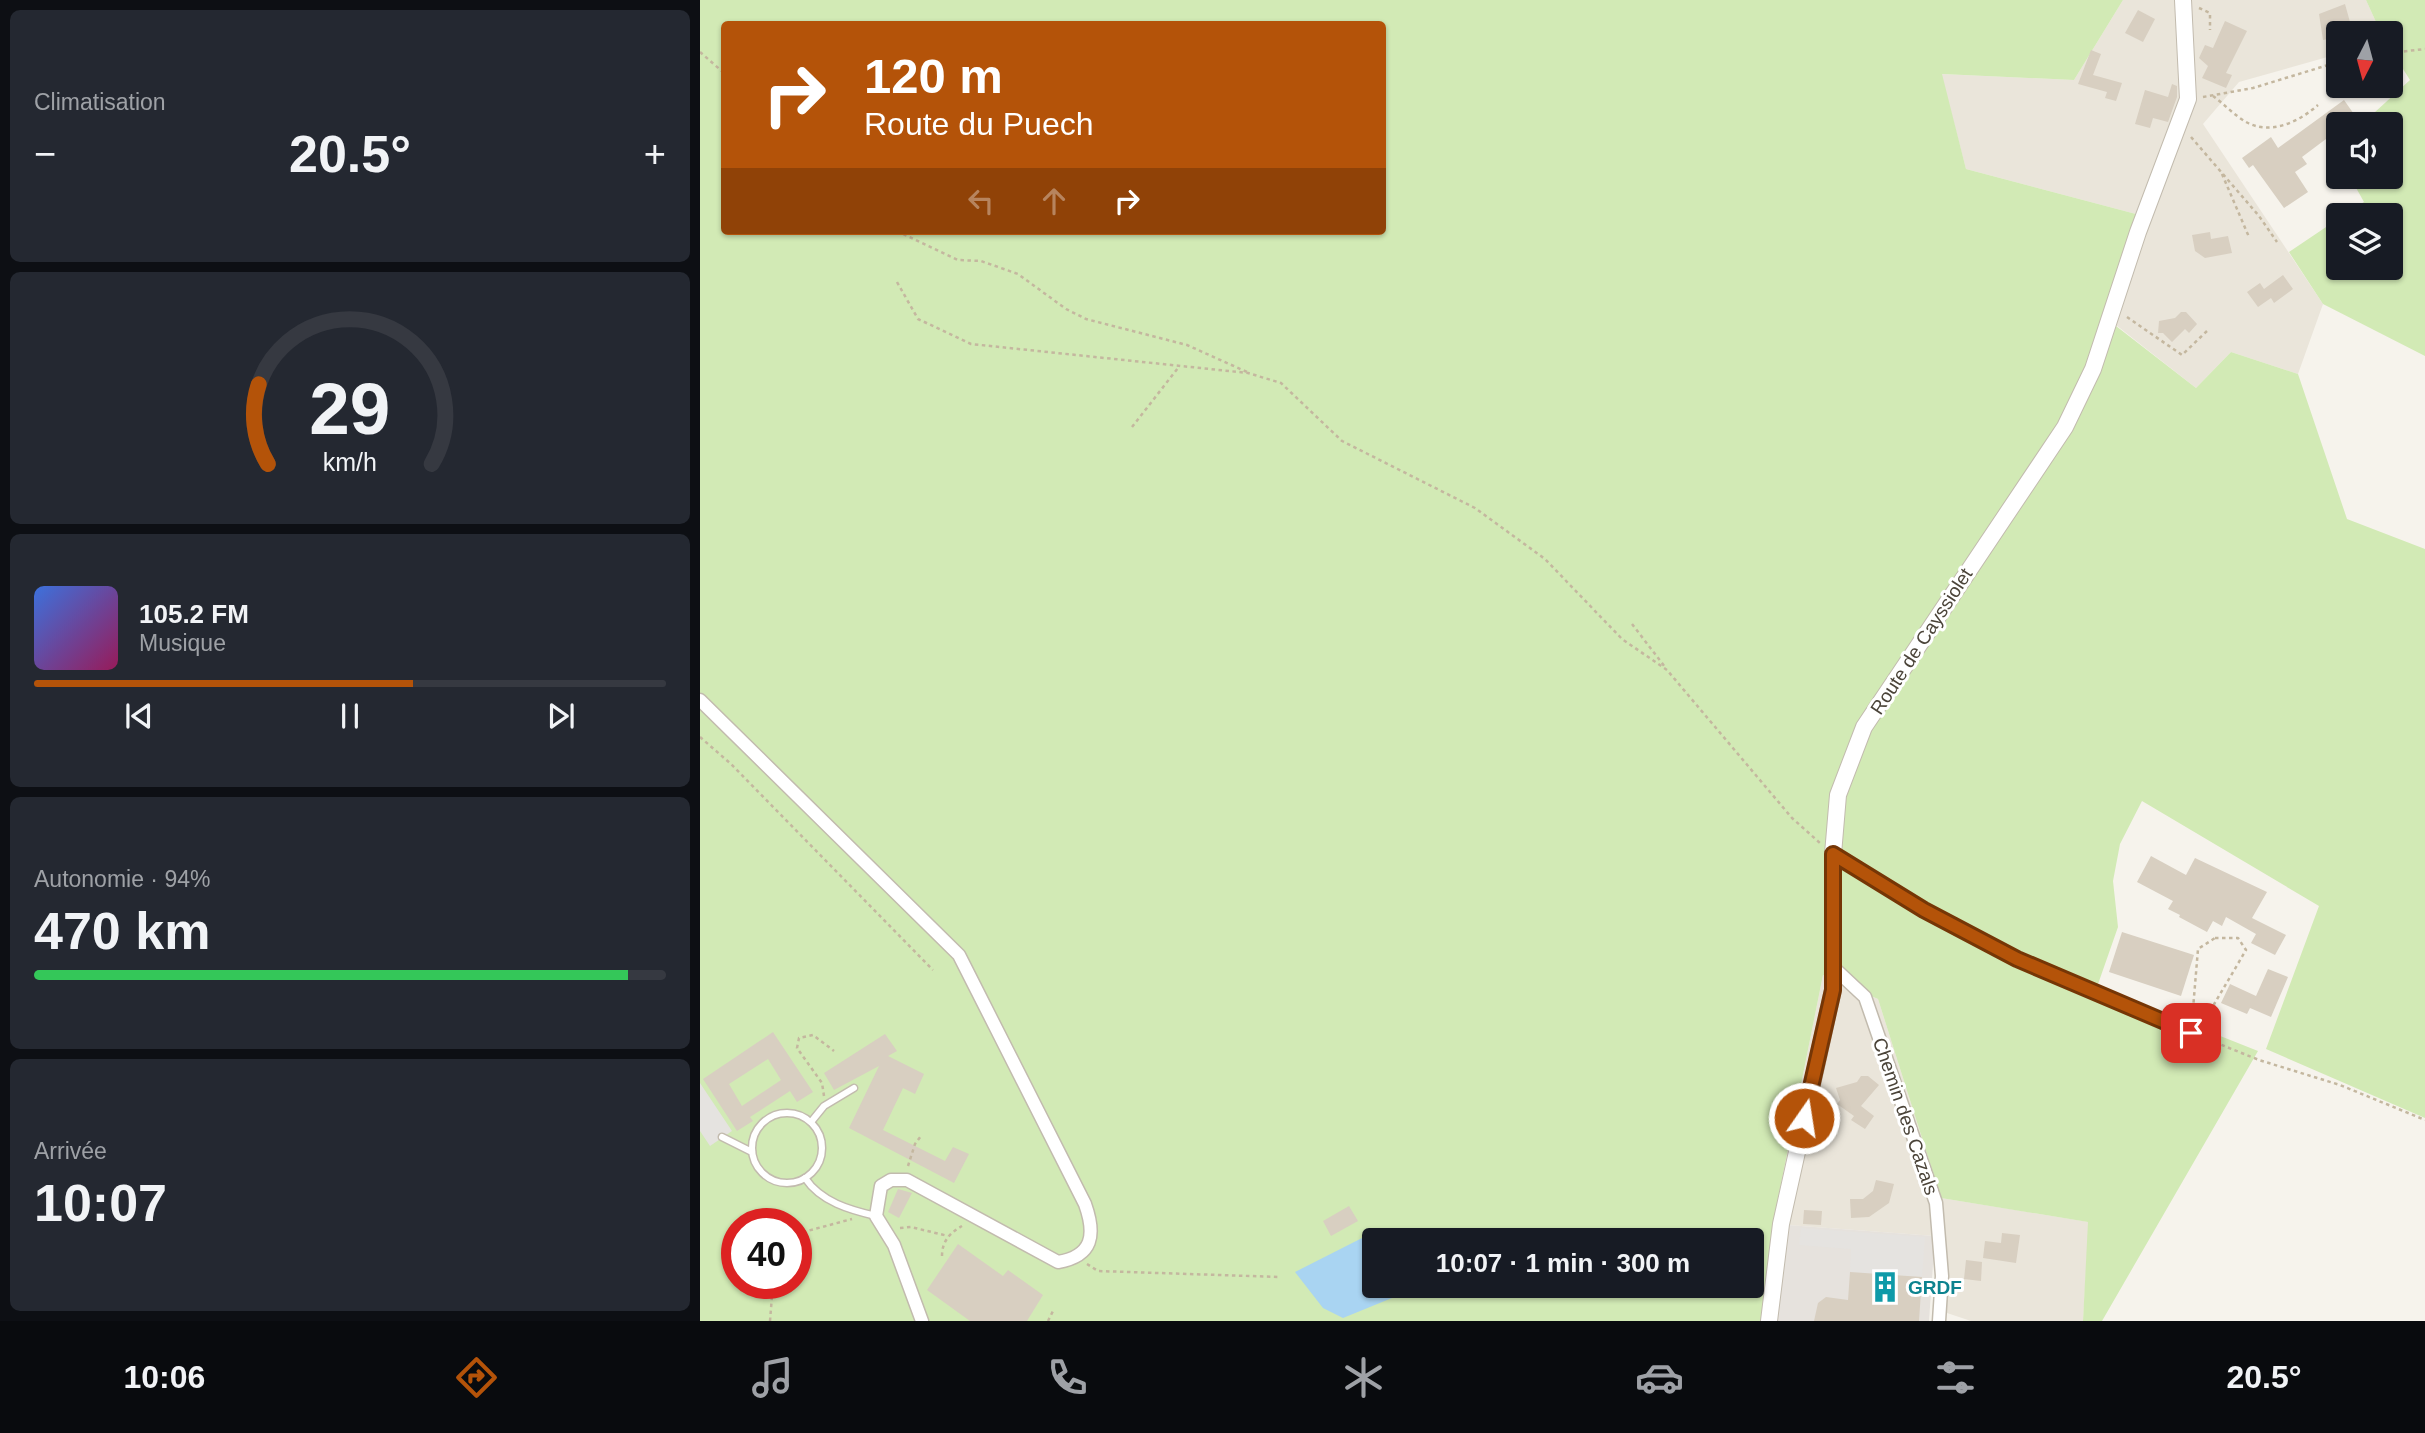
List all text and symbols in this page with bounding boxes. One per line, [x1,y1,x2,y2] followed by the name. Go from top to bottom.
[2326,21,2403,98] north arrow
[2326,21,2403,280] map controls
[749,49,840,140] icon: right
[864,49,1003,103] text: 120 m
[34,89,166,115] text: Climatisation
[864,106,1094,142] text: Route du Puech
[2326,112,2403,189] button: sound
[289,125,411,183] text: 20.5°
[34,133,56,175] text: −
[644,133,666,175] text: +
[962,182,1000,220] icon: left
[1035,182,1073,220] icon: ahead
[1108,182,1146,220] icon: right
[2326,203,2403,280] button: layers
[310,369,390,450] text: 29
[323,448,377,476] text: km/h
[1866,564,1977,718] street label: Route de Cayssiolet
[139,599,249,629] text: 105.2 FM
[139,630,226,656] text: Musique
[120,697,158,735] icon: previous
[331,697,369,735] icon: pause
[542,697,580,735] icon: next
[34,866,210,892] text: Autonomie · 94%
[34,902,210,960] text: 470 km
[2161,1003,2221,1063] pin
[2172,1014,2210,1052] icon: arrive
[1869,1035,1942,1197] street label: Chemin des Cazals
[1767,1081,1841,1155] position arrow
[34,1138,107,1164] text: Arrivée
[34,1174,167,1232] text: 10:07
[721,1208,812,1299] speed limit sign: 40
[1436,1248,1690,1278] text: 10:07 · 1 min · 300 m
[1868,1270,1902,1304] building icon: GRDF
[1908,1277,1962,1298] place label: GRDF
[452,1353,501,1402] icon: directions
[748,1353,797,1402] icon: music
[1043,1353,1092,1402] icon: phone
[1339,1353,1388,1402] icon: climate
[1635,1353,1684,1402] icon: car
[1931,1353,1980,1402] icon: filters
[123,1359,205,1395] text: 10:06
[2226,1359,2302,1395] text: 20.5°

